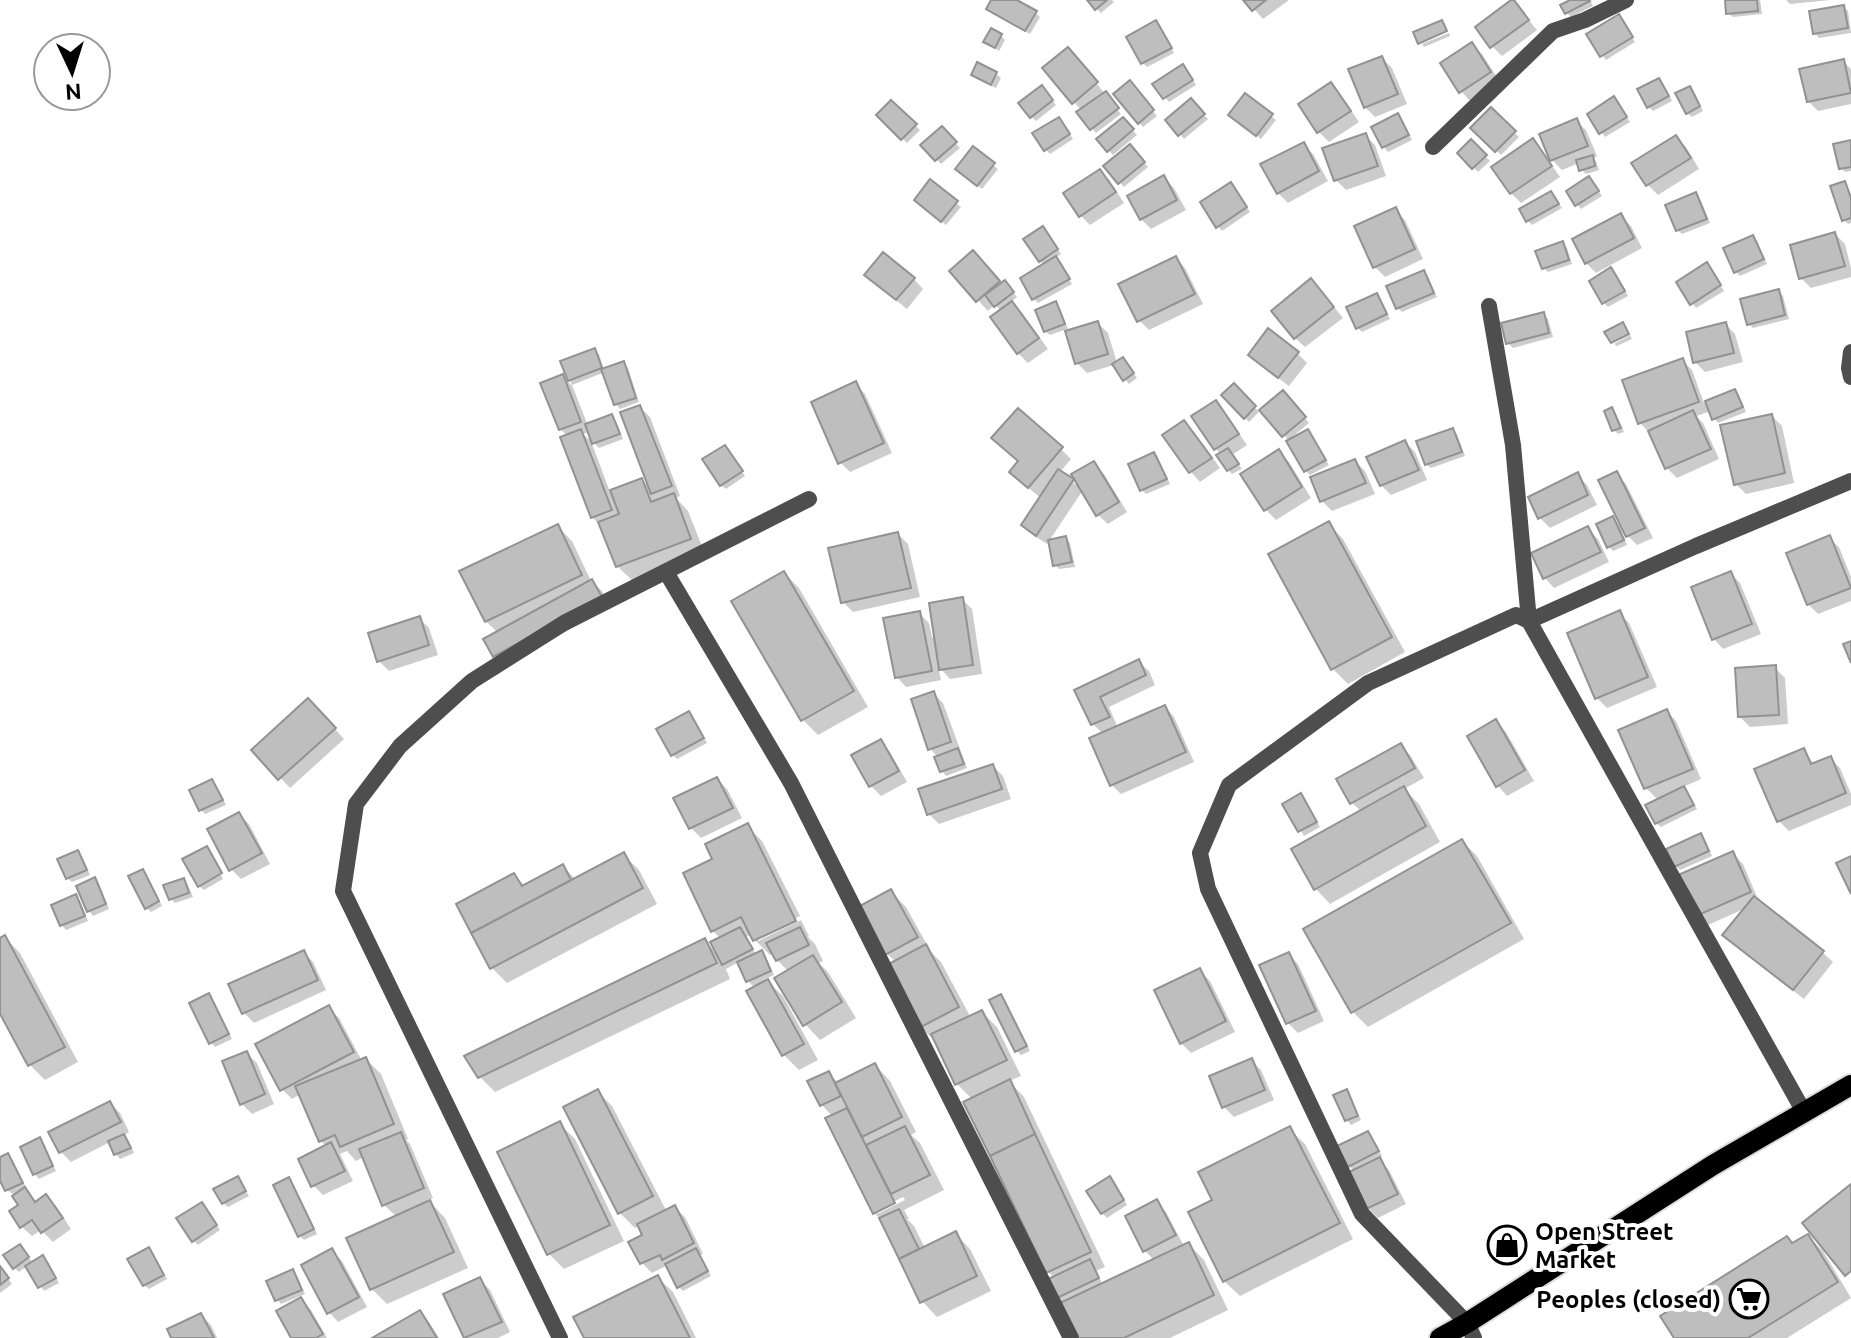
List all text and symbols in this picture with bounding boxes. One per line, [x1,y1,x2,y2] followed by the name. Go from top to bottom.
[32,32,112,112] north arrow
[64,79,82,105] text: N
[1535,1218,1673,1273] place label: Open Street Market
[1486,1224,1528,1266] shop icon: Open Street Market
[1728,1278,1770,1320] supermarket icon: Peoples (closed)
[1536,1286,1721,1313] place label: Peoples (closed)

